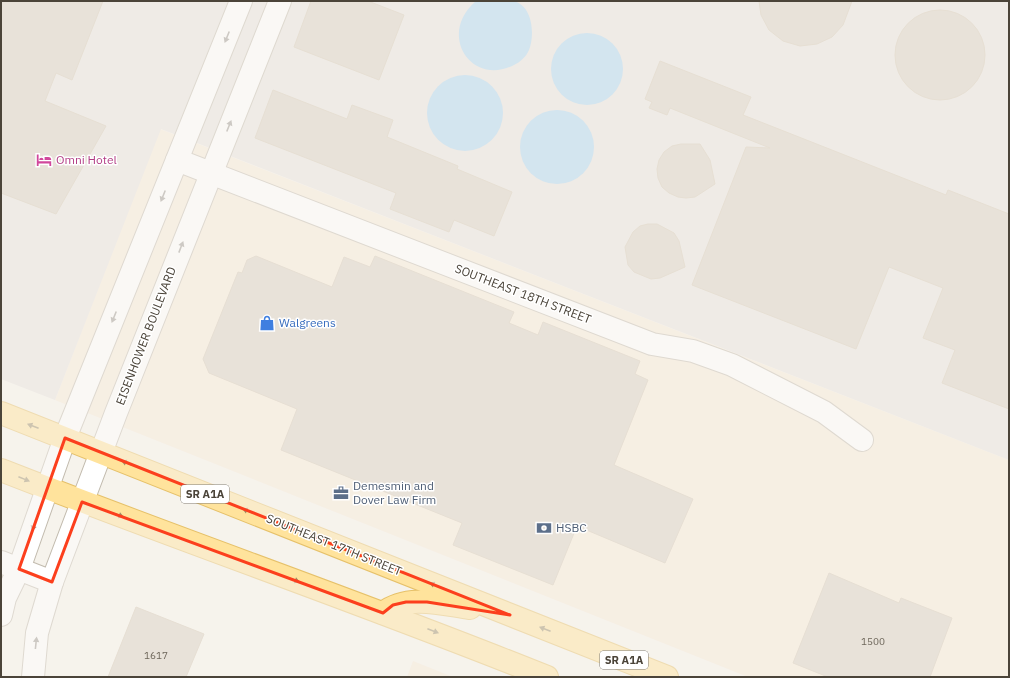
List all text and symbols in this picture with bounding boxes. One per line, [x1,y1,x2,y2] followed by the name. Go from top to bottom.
[223,32,229,44] one-way arrow
[227,119,233,131] one-way arrow
[35,151,53,169] hotel icon: Omni Hotel
[56,152,117,167] place label: Omni Hotel
[159,191,165,203] one-way arrow
[179,240,185,252] one-way arrow
[453,261,594,327] street label: SOUTHEAST 18TH STREET
[112,265,179,407] street label: EISENHOWER BOULEVARD
[111,311,117,323] one-way arrow
[258,314,276,332] shop icon: Walgreens
[279,315,336,330] place label: Walgreens
[27,422,39,428] one-way arrow
[120,459,132,465] one-way arrow
[19,476,31,482] one-way arrow
[353,478,436,507] place label: Demesmin and Dover Law Firm
[332,484,350,502] office icon: Demesmin and Dover Law Firm
[181,485,229,503] road number: SR A1A
[241,507,253,513] one-way arrow
[264,510,404,579] street label: SOUTHEAST 17TH STREET
[113,513,125,519] one-way arrow
[31,519,37,531] one-way arrow
[535,519,553,537] bank icon: HSBC
[556,520,587,535] place label: HSBC
[288,577,300,583] one-way arrow
[429,582,441,588] one-way arrow
[539,625,551,631] one-way arrow
[427,629,439,635] one-way arrow
[861,635,885,648] house number: 1500
[33,637,39,649] one-way arrow
[144,649,168,662] house number: 1617
[600,651,648,669] road number: SR A1A

